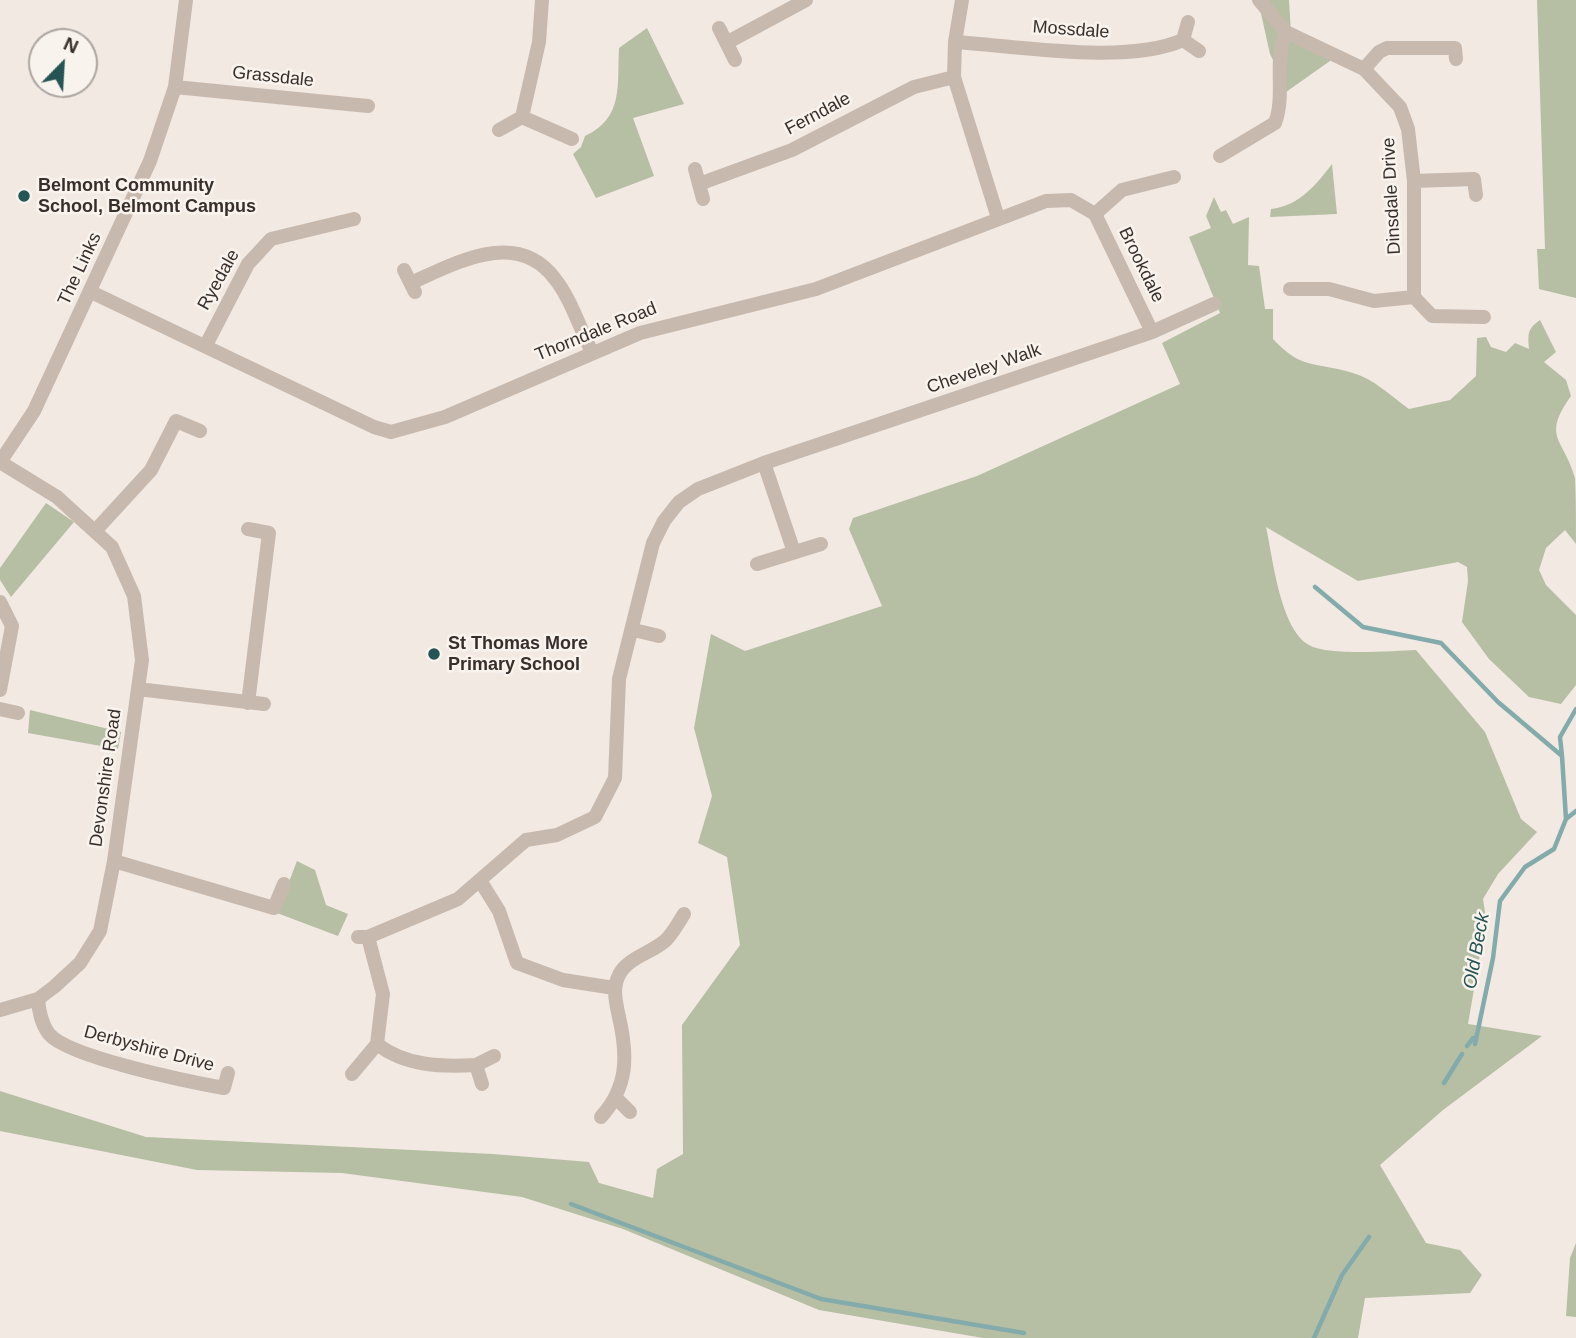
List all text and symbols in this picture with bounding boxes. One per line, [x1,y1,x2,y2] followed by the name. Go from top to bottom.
[1032,17,1110,43] street label: Mossdale
[28,28,98,98] north arrow
[60,33,81,58] text: N
[231,62,315,92] street label: Grassdale
[782,88,854,140] street label: Ferndale
[1378,137,1406,255] street label: Dinsdale Drive
[38,175,256,218] place label: Belmont Community School, Belmont Campus
[16,188,32,204] marker: Belmont Community School, Belmont Campus
[1114,224,1168,306] street label: Brookdale
[54,229,106,309] street label: The Links
[194,246,244,314] street label: Ryedale
[532,298,660,366] street label: Thorndale Road
[924,339,1044,399] street label: Cheveley Walk
[448,633,588,676] place label: St Thomas More Primary School
[426,646,442,662] marker: St Thomas More Primary School
[86,708,126,848] street label: Devonshire Road
[1459,911,1495,991] water label: Old Beck
[81,1021,217,1077] street label: Derbyshire Drive

